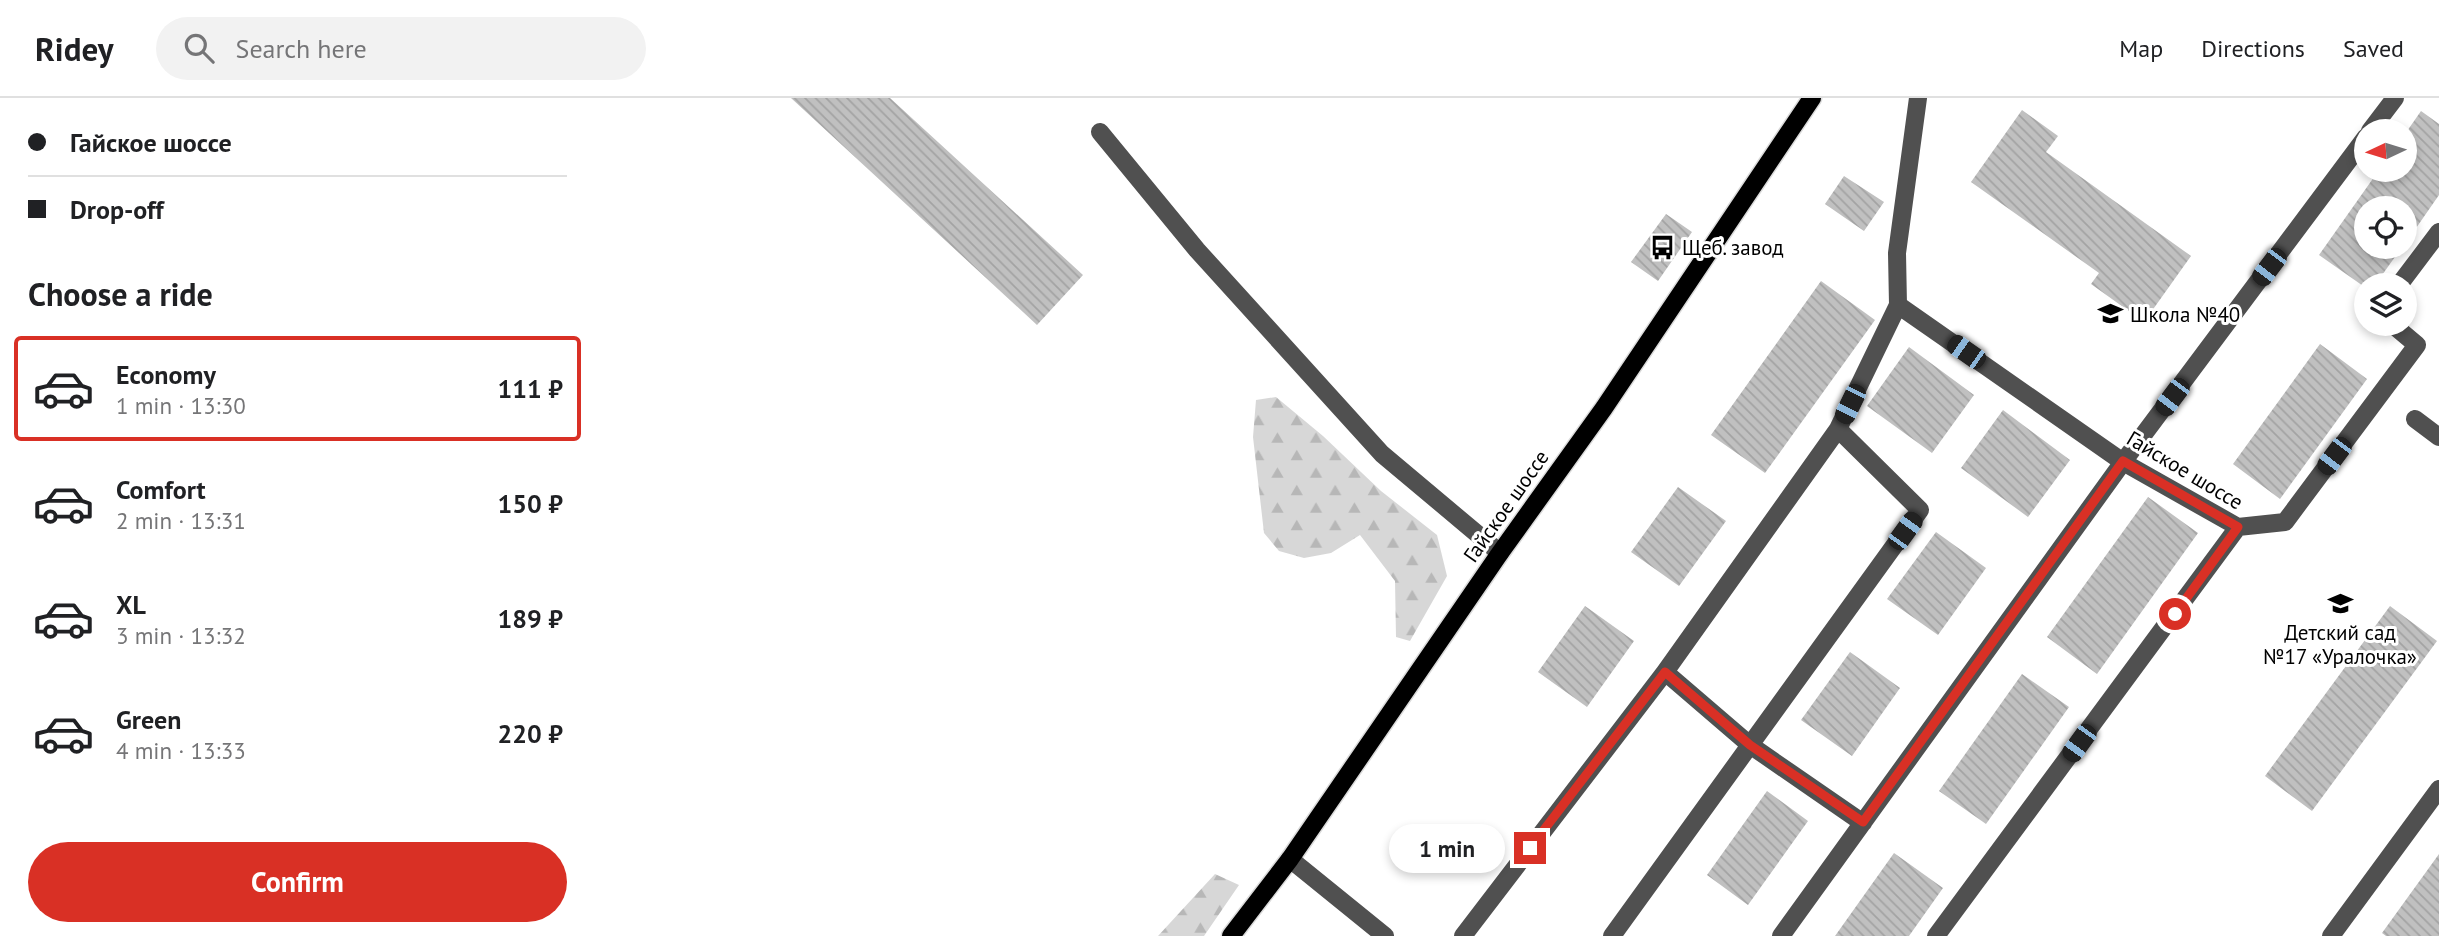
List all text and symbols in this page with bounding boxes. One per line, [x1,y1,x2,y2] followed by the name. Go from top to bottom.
[156,17,646,80] search box
[35,27,114,70] text: Ridey
[180,29,218,67] icon: search
[236,32,367,65] text: Search here
[2119,33,2163,64] text: Map
[2201,33,2305,64] text: Directions
[2343,33,2404,64] text: Saved
[2354,119,2417,182] north arrow
[2354,119,2417,336] map controls
[70,126,232,159] text: Гайское шоссе
[70,193,164,226] text: Drop-off
[2354,196,2417,259] button: locate
[1648,233,1676,261] bus stop icon: Щеб. завод
[1682,234,1784,261] place label: Щеб. завод
[2248,244,2291,290] car
[28,273,213,315] text: Choose a ride
[2354,273,2417,336] button: layers
[2096,300,2124,328] school or university icon: Школа №40
[2130,301,2240,328] place label: Школа №40
[1943,331,1990,373] car
[32,357,95,420] icon: car
[116,358,216,391] text: Economy
[497,372,563,405] text: 111 ₽
[2151,374,2194,420] car
[1832,381,1869,427] car
[116,391,246,420] text: 1 min · 13:30
[2122,425,2248,515] street label: Гайское шоссе
[2313,433,2356,479] car
[1457,445,1555,567] street label: Гайское шоссе
[32,472,95,535] icon: car
[116,473,206,506] text: Comfort
[497,487,563,520] text: 150 ₽
[116,506,246,535] text: 2 min · 13:31
[1885,508,1926,554] car
[32,587,95,650] icon: car
[116,588,146,621] text: XL
[2326,589,2354,617] school or university icon: Детский сад №17 «Уралочка»
[2159,598,2191,630] route start
[497,602,563,635] text: 189 ₽
[2263,619,2417,670] place label: Детский сад №17 «Уралочка»
[116,621,246,650] text: 3 min · 13:32
[32,702,95,765] icon: car
[116,703,181,736] text: Green
[497,717,563,750] text: 220 ₽
[2059,720,2100,766] car
[116,736,246,765] text: 4 min · 13:33
[1390,824,1506,872] callout: 1 min
[1514,832,1546,864] route end
[1419,834,1475,863] text: 1 min
[28,842,567,922] button: Confirm

